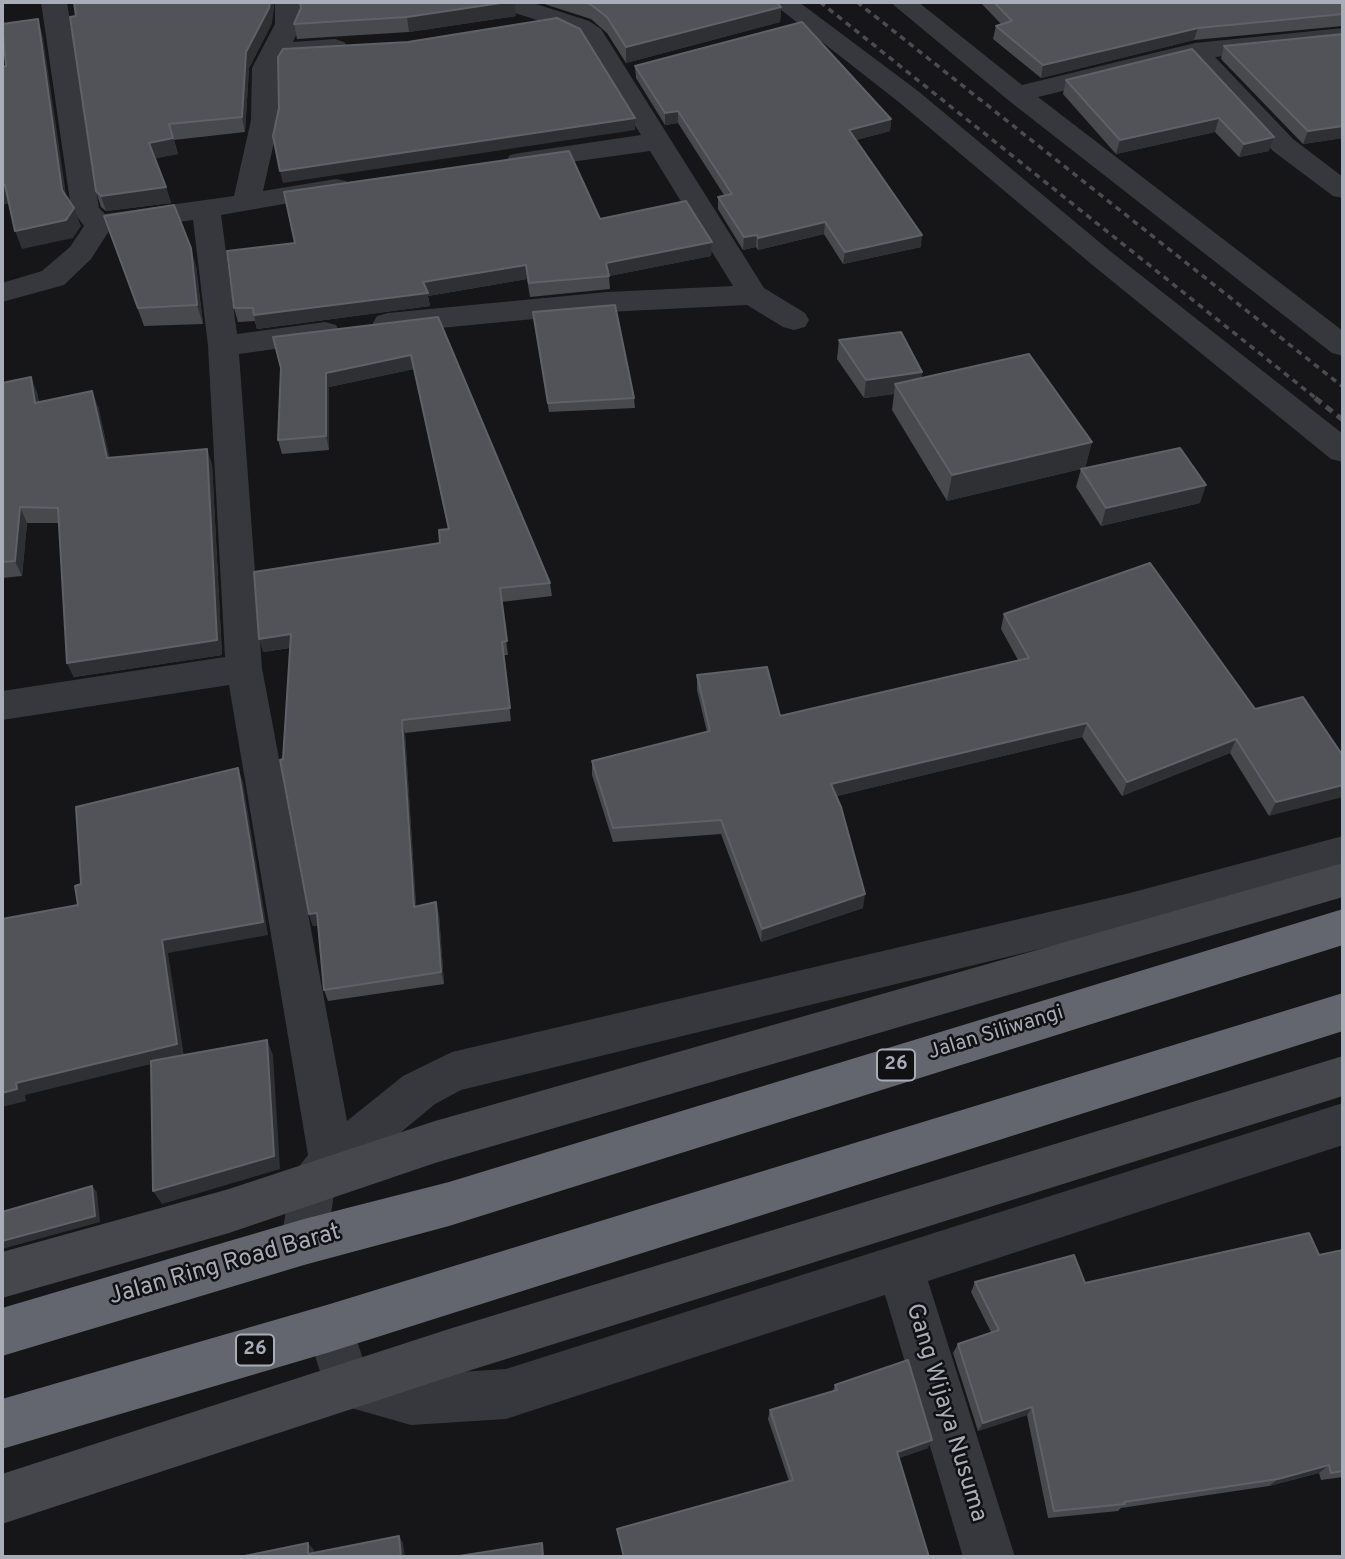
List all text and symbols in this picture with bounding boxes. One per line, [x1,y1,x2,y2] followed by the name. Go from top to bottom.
[925,1001,1067,1067] street label: Jalan Siliwangi
[877,1050,915,1080] road number: 26
[106,1219,344,1313] street label: Jalan Ring Road Barat
[898,1300,992,1526] street label: Gang Wijaya Nusuma
[236,1334,274,1366] road number: 26

